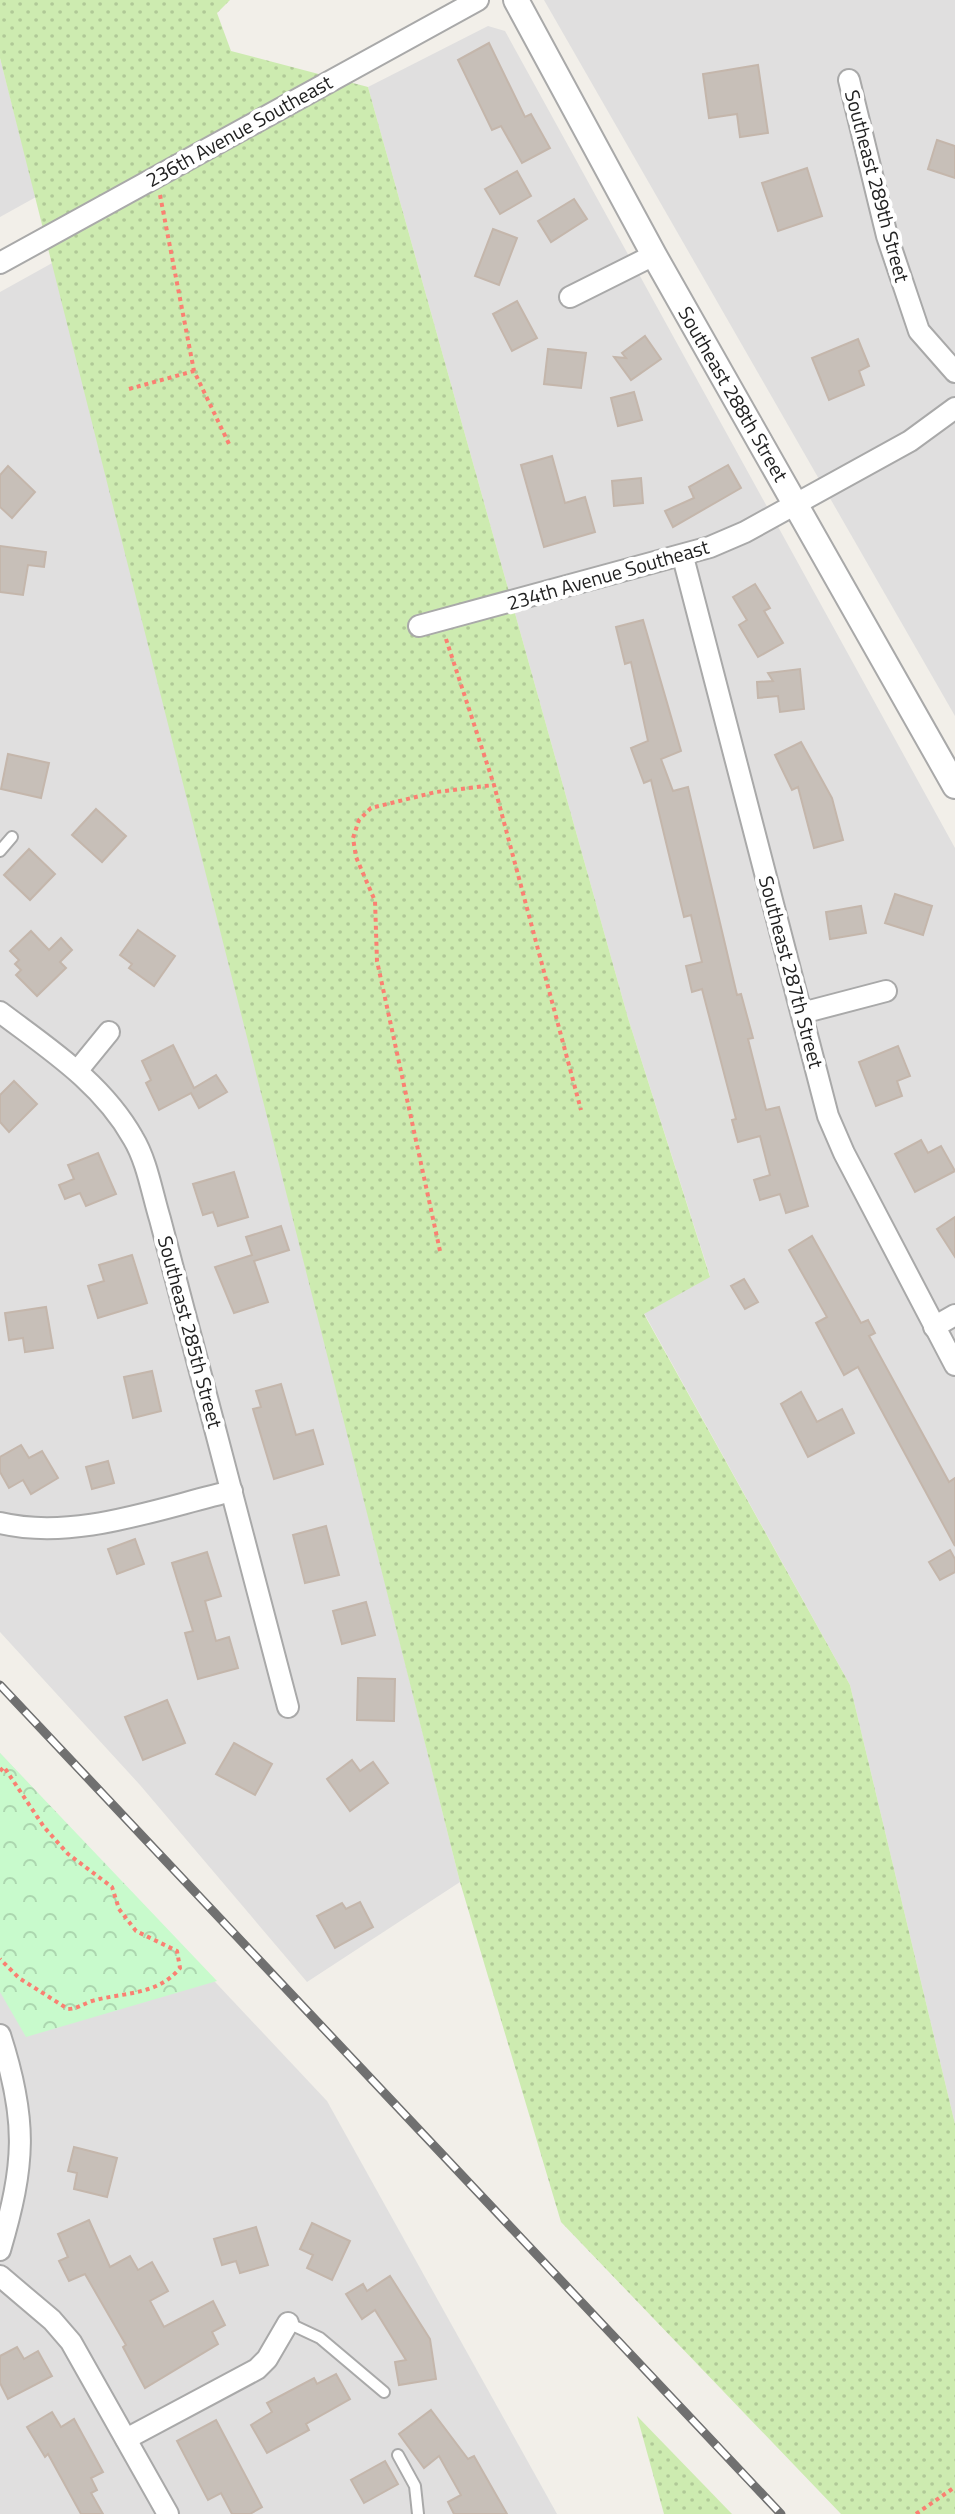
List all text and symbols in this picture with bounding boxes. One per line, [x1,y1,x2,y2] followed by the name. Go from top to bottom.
[140,66,338,195] street label: 236th Avenue Southeast
[837,86,918,285] street label: Southeast 289th Street
[671,300,796,487] street label: Southeast 288th Street
[503,531,713,618] street label: 234th Avenue Southeast
[751,872,832,1071] street label: Southeast 287th Street
[150,1232,231,1431] street label: Southeast 285th Street

